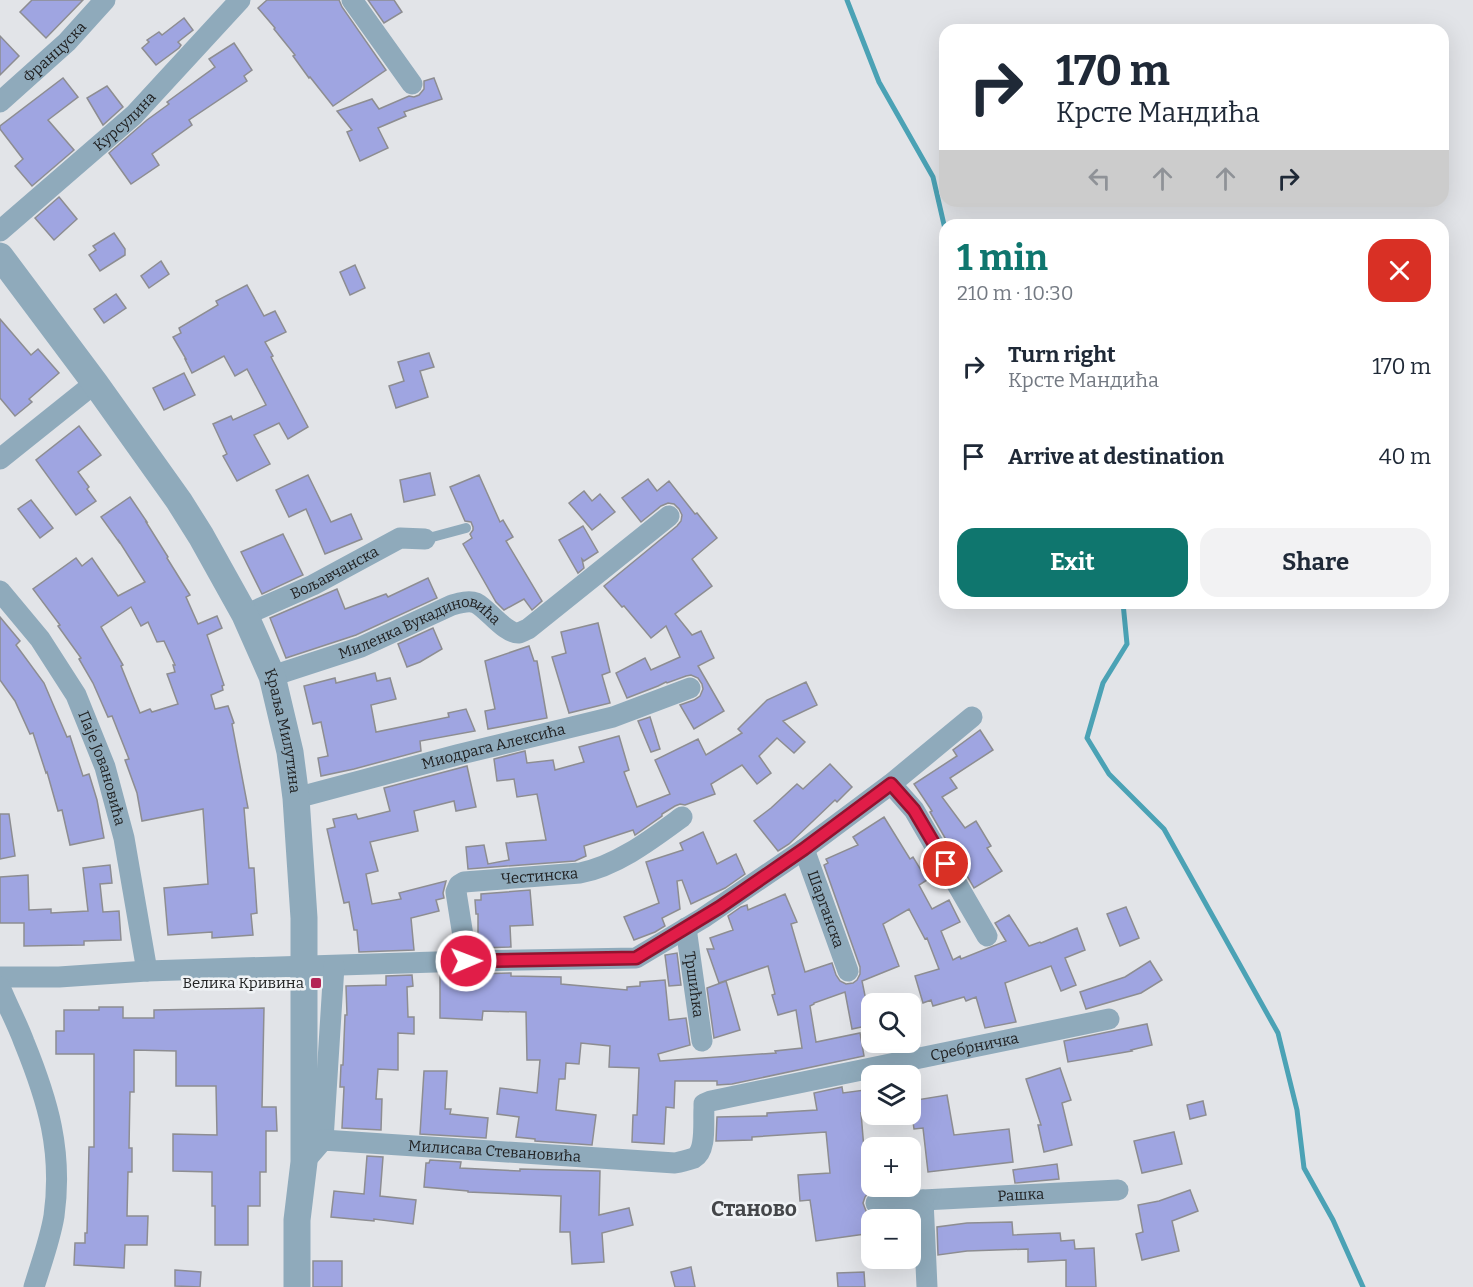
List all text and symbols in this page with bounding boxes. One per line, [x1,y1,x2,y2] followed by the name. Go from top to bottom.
[19,18,90,86] street label: Француска
[1056,46,1170,96] text: 170 m
[957,48,1035,126] icon: right
[90,88,160,155] street label: Курсулина
[1056,97,1260,129] text: Крсте Мандића
[1083,162,1116,195] icon: left
[1146,162,1179,195] icon: ahead
[1209,162,1242,195] icon: ahead
[1272,162,1305,195] icon: right
[957,236,1048,280] text: 1 min
[1368,239,1431,302] button: close
[957,281,1074,305] text: 210 m · 10:30
[1008,341,1116,368] text: Turn right
[957,350,990,383] icon: right
[1372,353,1431,380] text: 170 m
[1008,368,1159,392] text: Крсте Мандића
[957,440,990,473] icon: arrive
[1008,443,1224,470] text: Arrive at destination
[1379,443,1431,470] text: 40 m
[957,528,1188,597] button: Exit
[1200,528,1431,597] button: Share
[288,542,382,603] street label: Вољавчанска
[336,593,504,663] street label: Миленка Вукадиновића
[261,666,304,794] street label: Краља Милутина
[74,708,129,828] street label: Паје Јовановића
[420,720,567,773] street label: Миодрага Алексића
[920,838,971,889] pin
[929,847,962,880] icon: arrive
[500,864,579,888] street label: Честинска
[803,868,848,950] street label: Шарганска
[434,929,498,993] position arrow
[680,950,708,1019] street label: Тршићка
[183,974,304,992] place label: Велика Кривина
[309,976,323,990] marker: Велика Кривина
[861,993,921,1269] map controls
[861,993,921,1053] button: search
[929,1029,1020,1065] street label: Сребрничка
[861,1065,921,1125] button: layers
[407,1137,582,1166] street label: Милисава Стевановића
[861,1137,921,1197] button: +
[997,1185,1045,1205] street label: Рашка
[711,1196,797,1222] district label: Станово
[861,1209,921,1269] button: −

